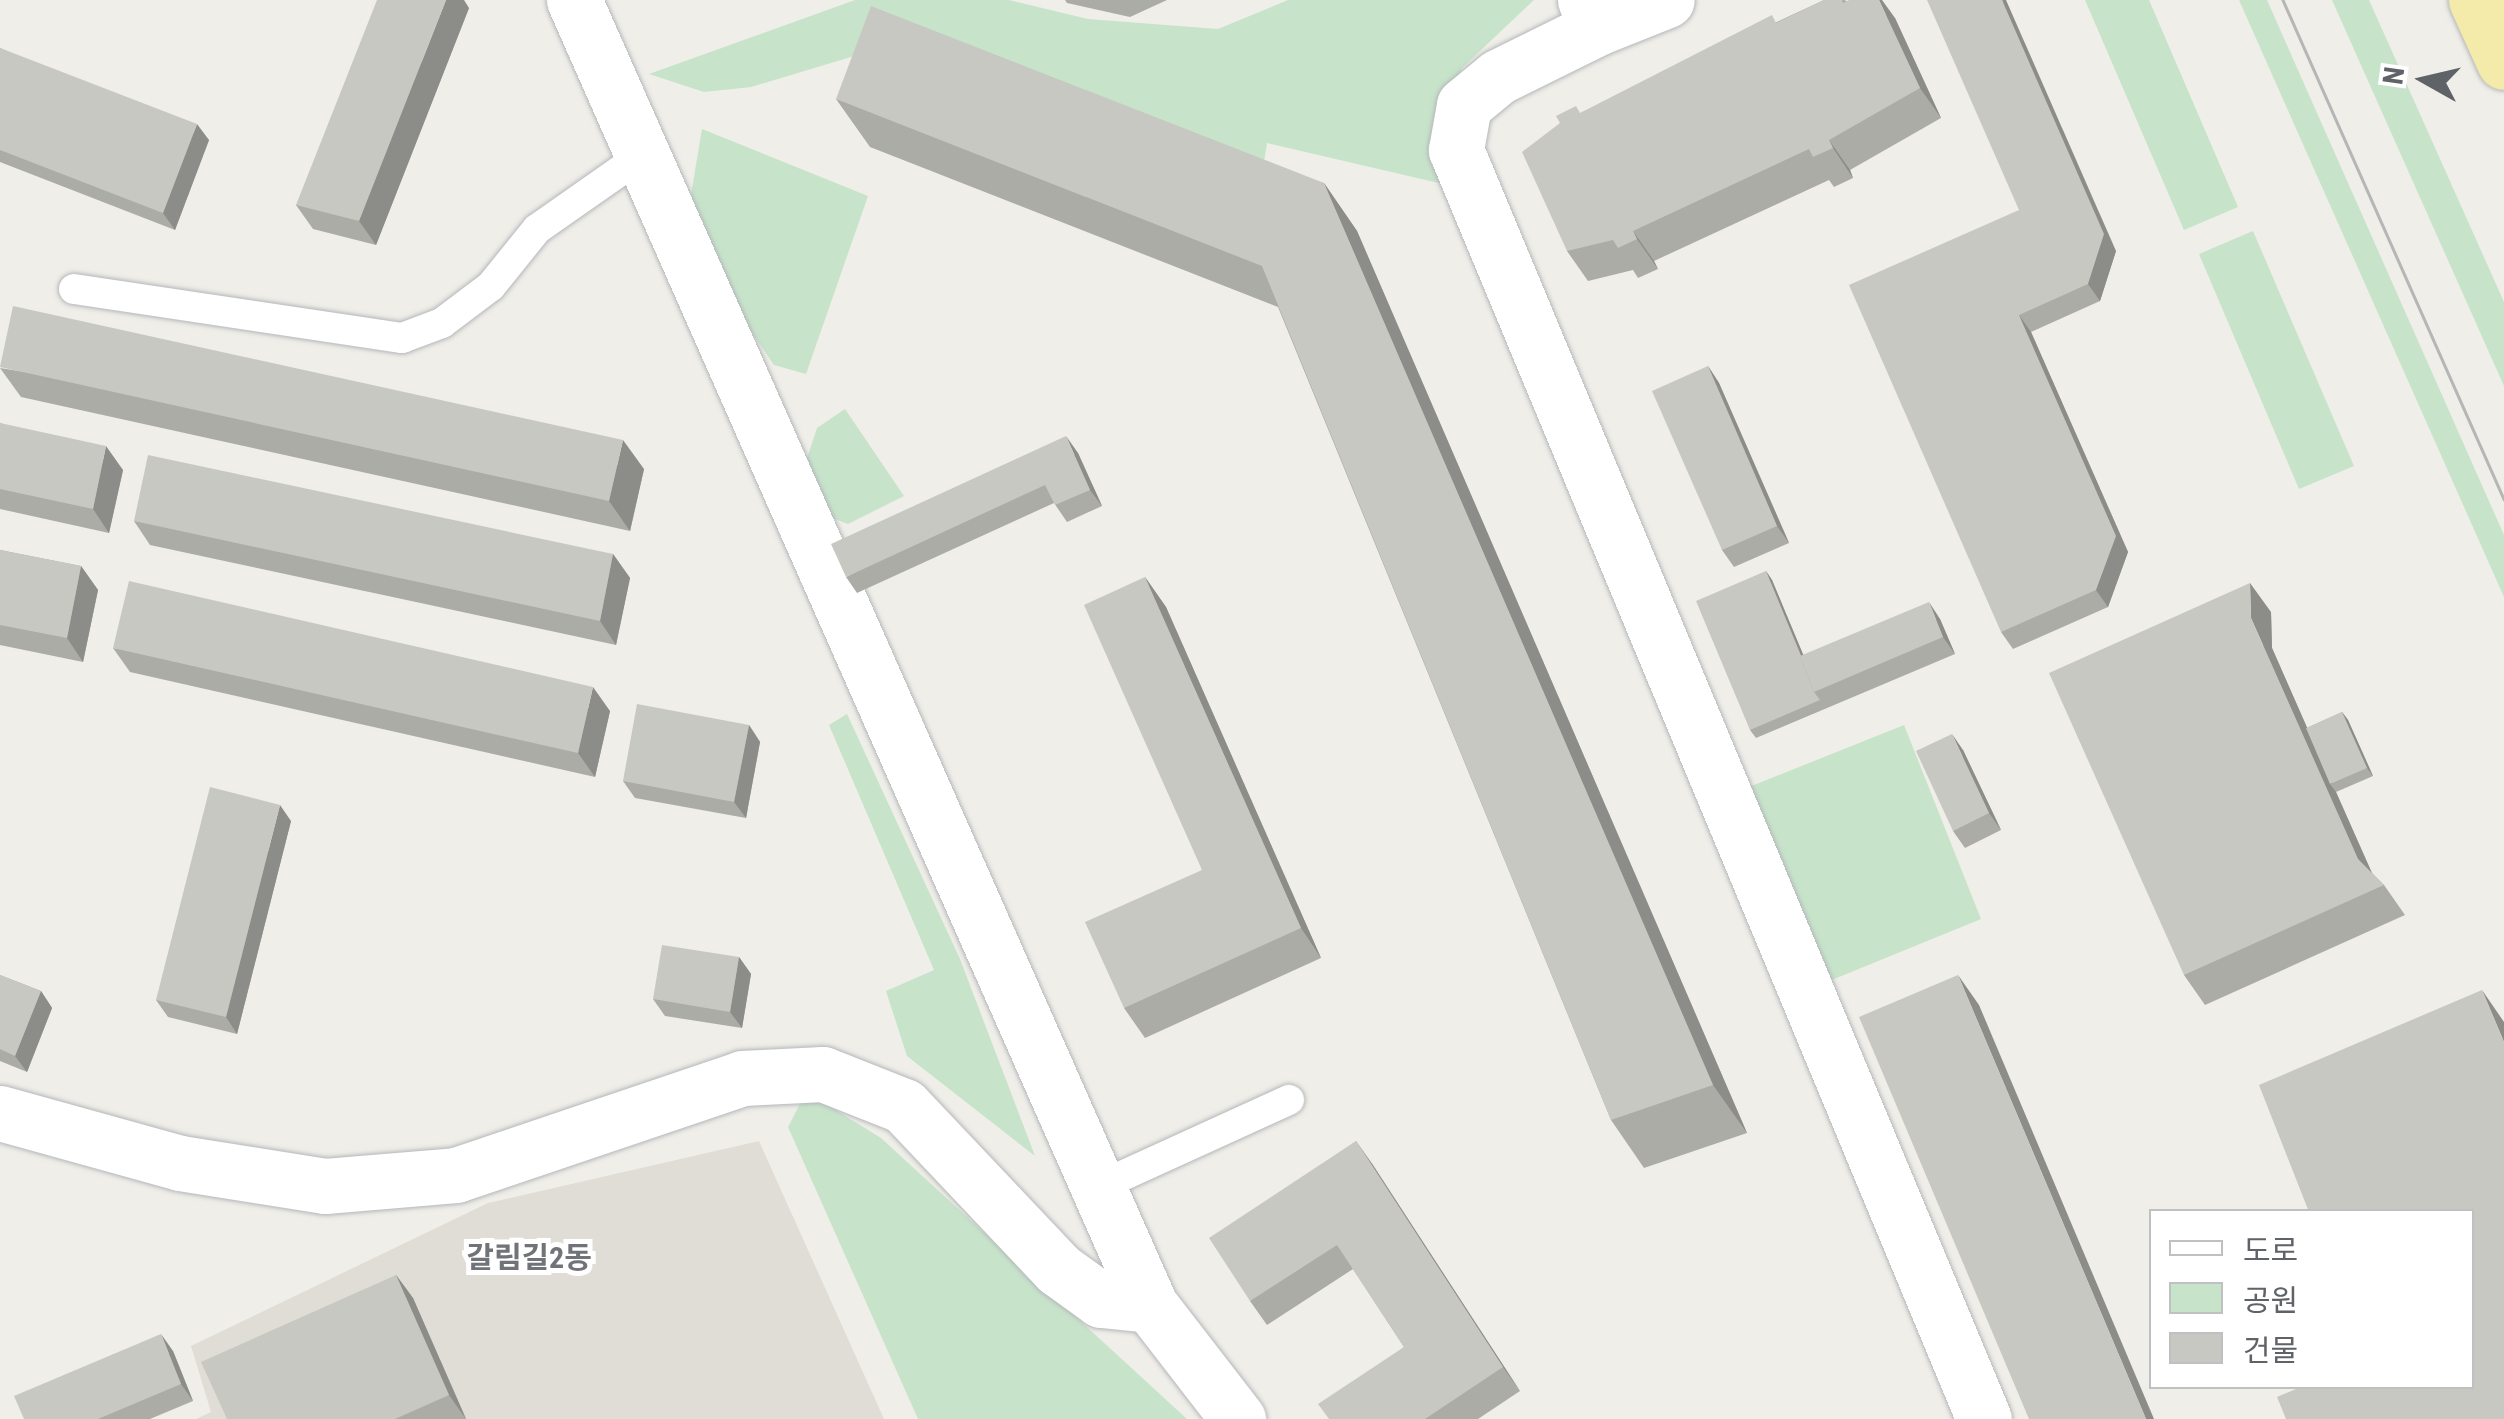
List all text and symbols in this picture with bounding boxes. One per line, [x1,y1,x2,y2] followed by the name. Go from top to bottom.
[2374,30,2474,130] north arrow
[2376,65,2411,87] text: N
[2149,1209,2474,1389] legend
[2243,1233,2298,1268] text: 도로
[466,1240,592,1276] district label: 갈림길2동
[2243,1283,2298,1318] text: 공원
[2243,1333,2298,1368] text: 건물

